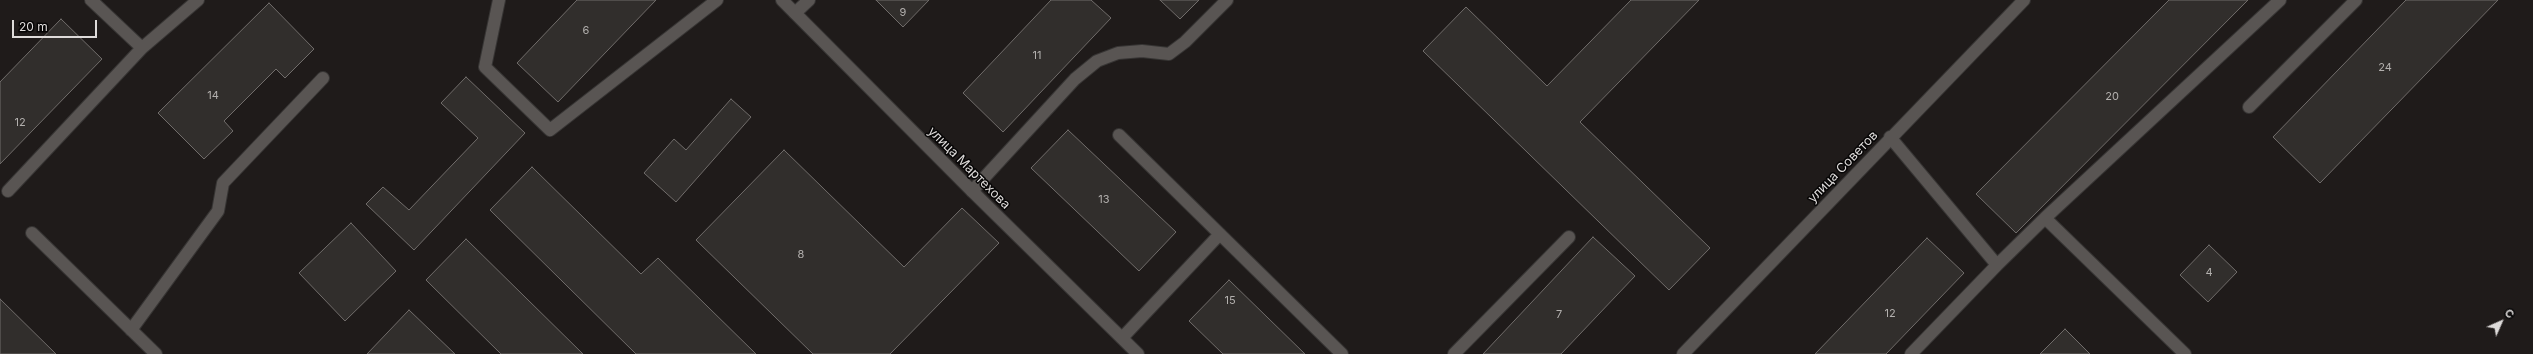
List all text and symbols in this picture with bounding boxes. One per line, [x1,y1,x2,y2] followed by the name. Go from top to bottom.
[900,6,906,20] house number: 9
[14,12,99,38] scale bar
[19,19,48,34] text: 20 m
[583,24,589,38] house number: 6
[1033,49,1041,63] house number: 11
[2378,61,2392,75] house number: 24
[207,89,219,103] house number: 14
[2105,90,2119,104] house number: 20
[14,116,26,130] house number: 12
[925,124,1013,212] street label: улица Мартехова
[1805,128,1881,206] street label: улица Советов
[1098,193,1110,207] house number: 13
[798,248,804,262] house number: 8
[2205,266,2213,280] house number: 4
[1224,294,1236,308] house number: 15
[2481,302,2521,342] north arrow
[2502,306,2517,321] text: С
[1884,307,1896,321] house number: 12
[1556,308,1562,322] house number: 7

